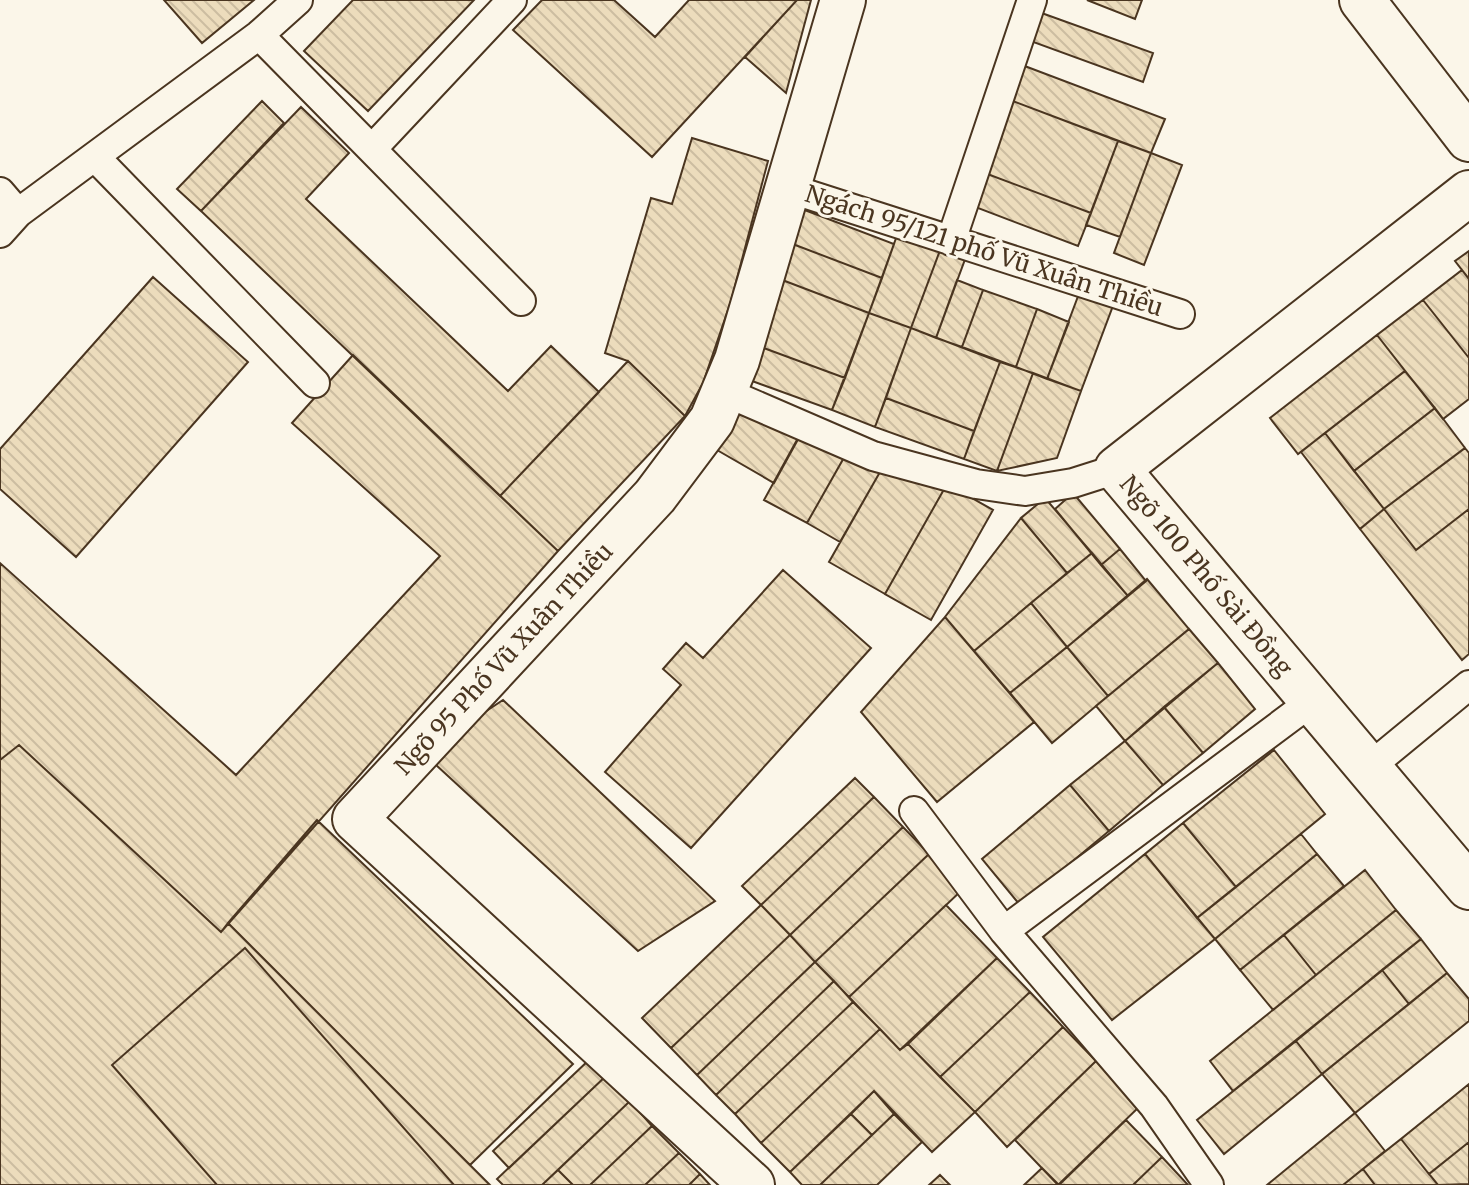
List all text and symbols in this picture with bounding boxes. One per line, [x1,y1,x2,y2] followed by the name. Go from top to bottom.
[801,178,1167,323] street label: Ngách 95/121 phố Vũ Xuân Thiều
[1113,469,1300,683] street label: Ngõ 100 Phố Sài Đồng
[388,536,619,781] street label: Ngõ 95 Phố Vũ Xuân Thiều

